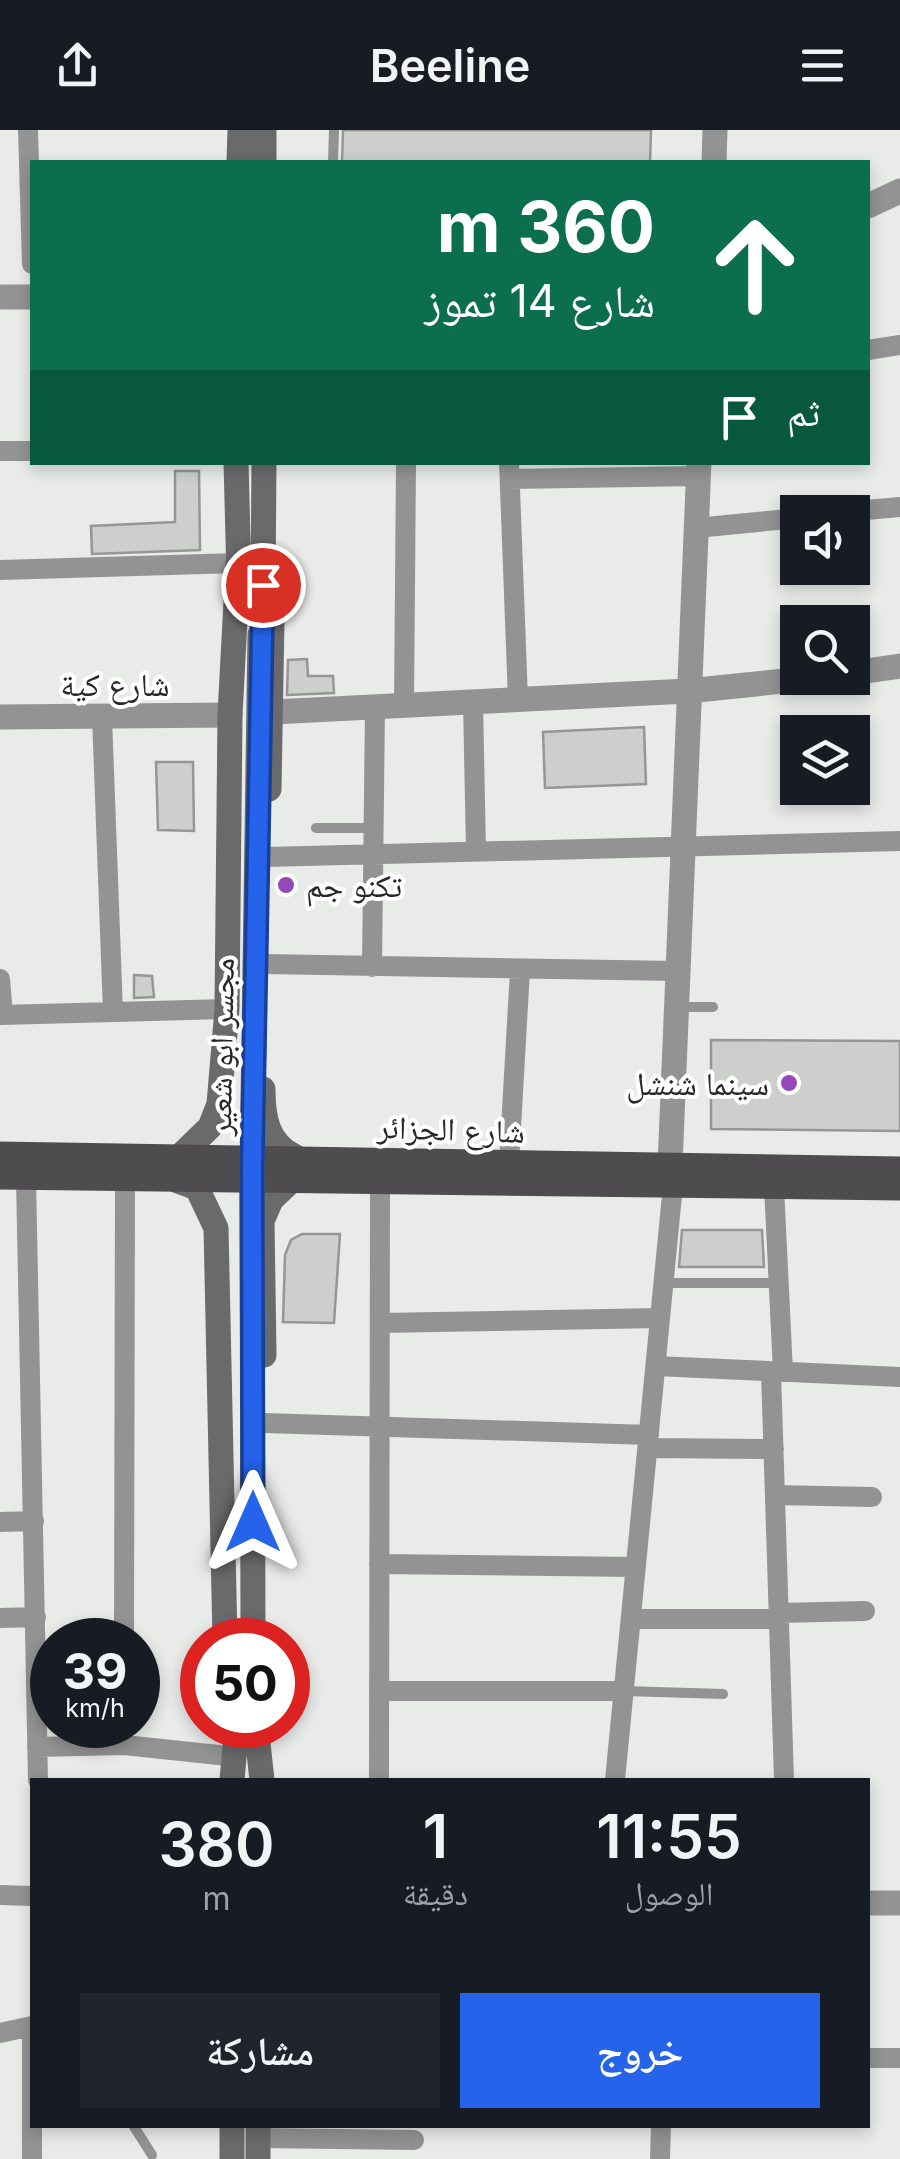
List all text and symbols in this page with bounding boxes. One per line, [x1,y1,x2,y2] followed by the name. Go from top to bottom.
[50,38,105,93] icon: share
[370,38,530,93] text: Beeline
[795,38,850,93] icon: menu
[437,184,655,269] text: 360 m
[690,200,820,330] icon: ahead
[424,273,655,328] text: شارع 14 تموز
[787,389,820,435] text: ثم
[712,390,767,445] icon: arrive
[780,495,870,805] map controls
[780,495,870,585] button: sound
[221,543,306,628] pin
[236,558,291,613] icon: arrive
[780,605,870,695] button: search
[60,665,170,705] street label: شارع كية
[780,715,870,805] button: layers
[306,866,402,907] place label: تكنو جم
[275,874,297,896] marker: تكنو جم
[200,958,242,1137] street label: مجسر ابو شعير
[626,1064,769,1104] place label: سينما شنشل
[778,1072,800,1094] marker: سينما شنشل
[375,1107,526,1152] street label: شارع الجزائر
[201,1470,305,1574] position arrow
[180,1618,310,1748] speed limit sign: 50
[63,1641,127,1701] text: 39
[65,1693,125,1723] text: km/h
[423,1800,448,1872] text: 1
[596,1800,742,1872] text: 11:55
[158,1808,275,1880] text: 380
[403,1874,468,1913] text: دقيقة
[625,1874,713,1913] text: الوصول
[202,1879,230,1918] text: m
[80,1993,440,2108] button: مشاركة
[460,1993,820,2108] button: خروج

